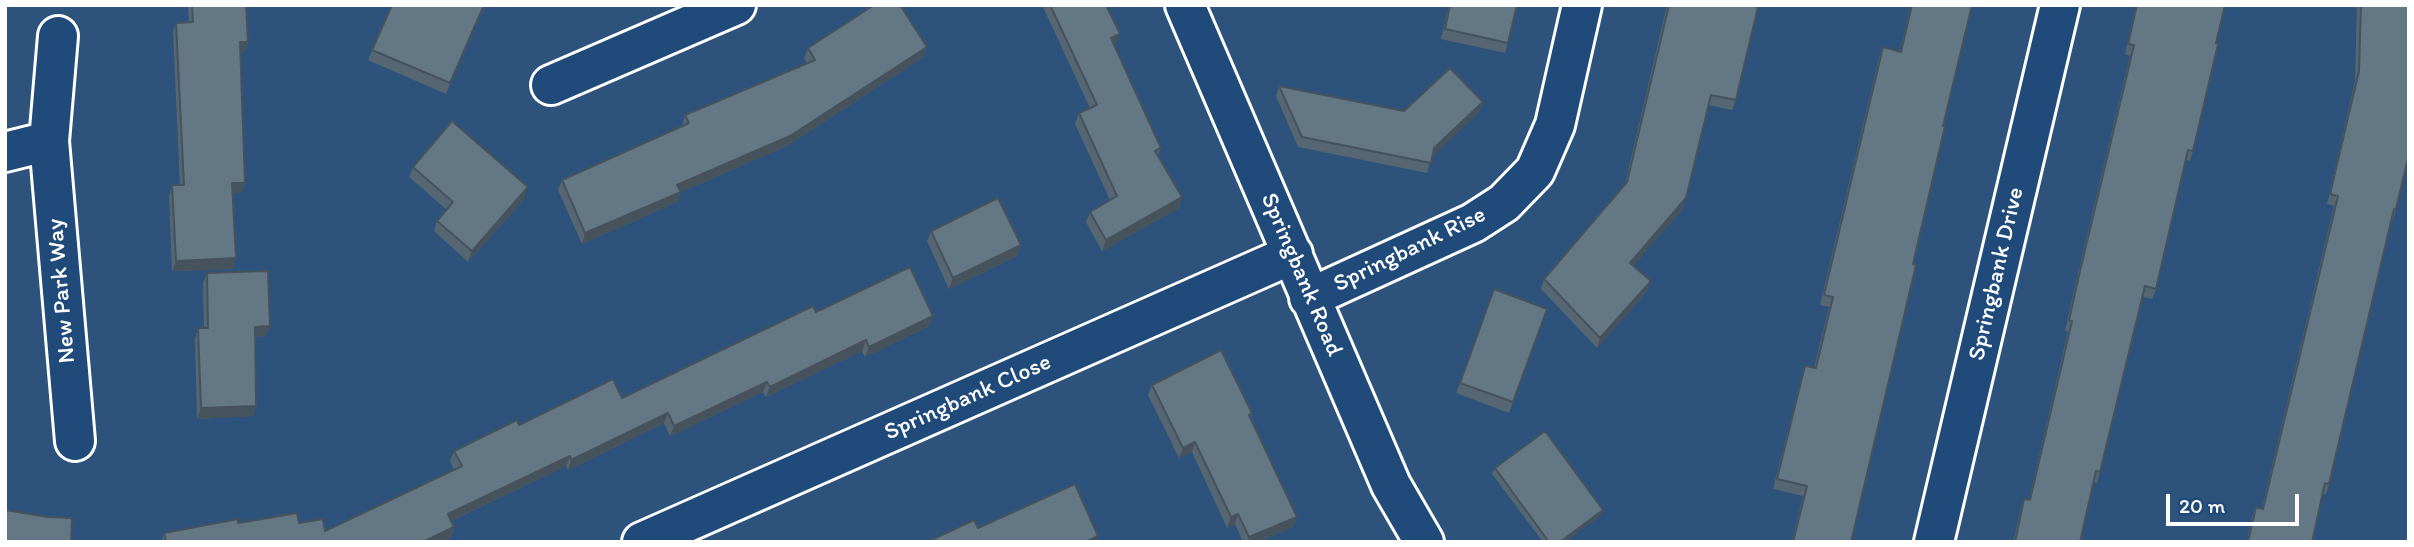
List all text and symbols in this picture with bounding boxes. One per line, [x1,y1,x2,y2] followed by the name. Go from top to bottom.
[1963,184,2031,364] street label: Springbank Drive
[1254,189,1348,361] street label: Springbank Road
[1329,201,1491,299] street label: Springbank Rise
[41,217,83,365] street label: New Park Way
[880,348,1056,448] street label: Springbank Close
[2169,480,2302,524] scale bar
[2179,493,2225,518] text: 20 m

